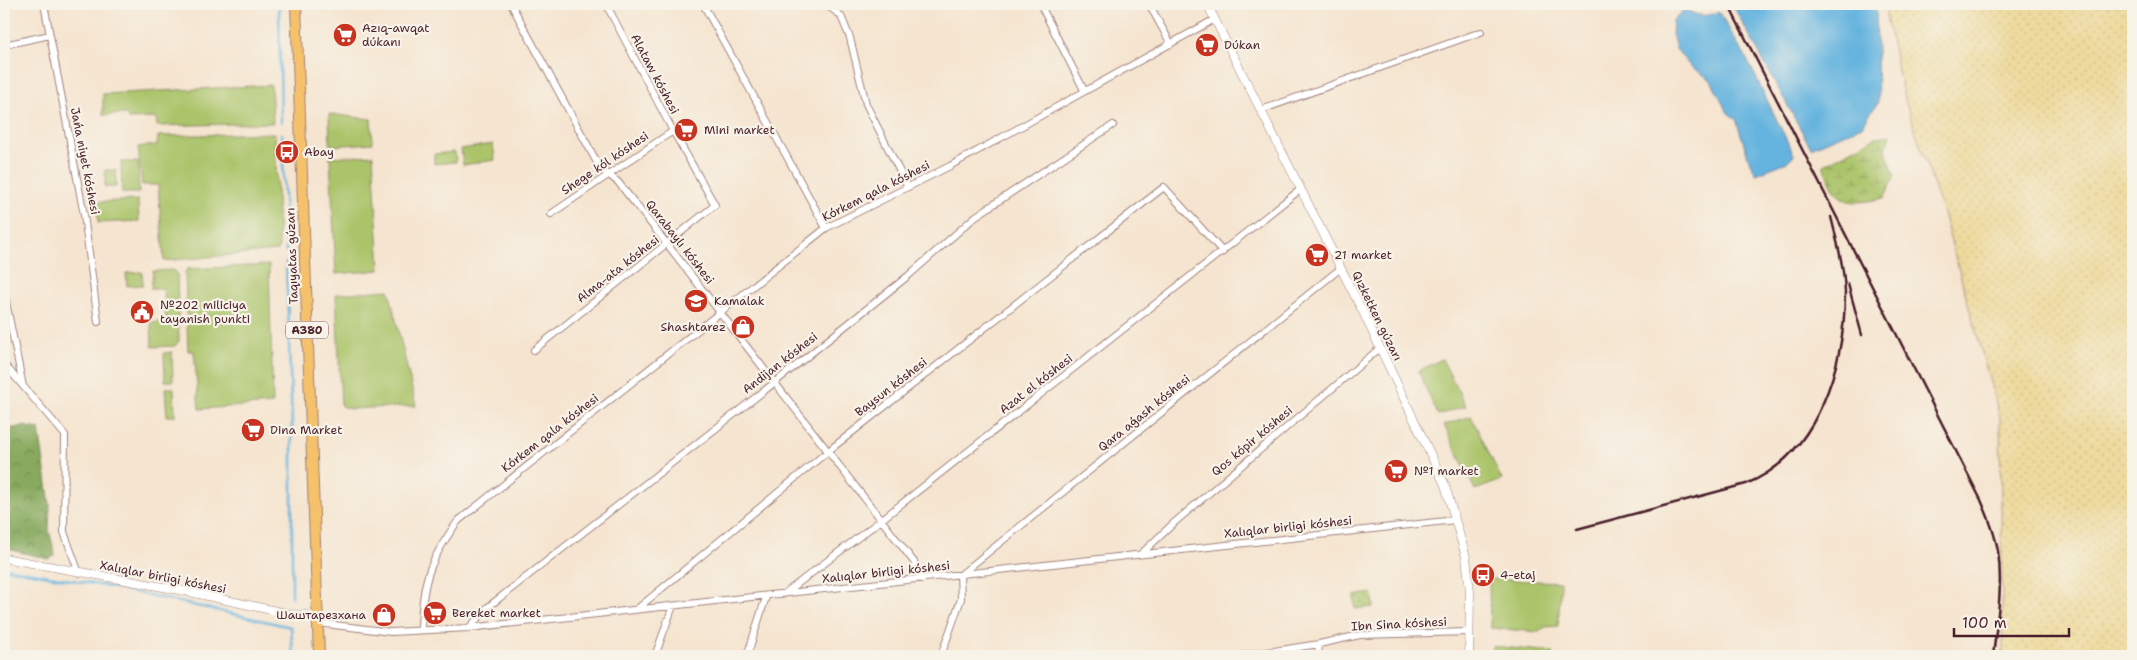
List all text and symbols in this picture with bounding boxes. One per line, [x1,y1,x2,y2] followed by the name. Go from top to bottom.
[362,20,430,50] place label: Azıq-awqat dúkanı
[332,22,358,48] supermarket icon: Azıq-awqat dúkanı
[627,31,683,117] street label: Alataw kóshesi
[1194,32,1220,58] supermarket icon: Dúkan
[1224,37,1260,53] place label: Dúkan
[67,106,103,216] street label: Jańa niyet kóshesi
[673,117,699,143] supermarket icon: Mini market
[704,122,775,138] place label: Mini market
[558,128,652,198] street label: Shege kól kóshesi
[274,139,300,165] bus stop icon: Abay
[304,144,334,160] place label: Abay
[819,157,933,225] street label: Kórkem qala kóshesi
[642,197,718,287] street label: Qarabaylı kóshesi
[282,207,302,305] street label: Taqıyatas gúzarı
[573,232,663,306] street label: Alma-ata kóshesi
[1304,242,1330,268] supermarket icon: 21 market
[1334,247,1392,263] place label: 21 market
[1348,268,1406,364] street label: Qızketken gúzarı
[683,288,709,314] school or university icon: Kamalak
[714,293,765,309] place label: Kamalak
[160,297,250,327] place label: №202 miliciya tayanish punkti
[129,299,155,325] public building icon: №202 miliciya tayanish punkti
[730,314,756,340] shop icon: Shashtarez
[660,319,726,335] place label: Shashtarez
[286,322,328,338] road number: A380
[739,329,821,397] street label: Andijan kóshesi
[996,350,1076,418] street label: Azat el kóshesi
[852,354,930,420] street label: Baysun kóshesi
[1095,371,1193,455] street label: Qara aǵash kóshesi
[498,390,602,476] street label: Kórkem qala kóshesi
[1208,402,1296,480] street label: Qos kópir kóshesi
[240,417,266,443] supermarket icon: Dina Market
[270,422,342,438] place label: Dina Market
[1383,458,1409,484] supermarket icon: №1 market
[1414,463,1479,479] place label: №1 market
[1223,512,1353,542] street label: Xalıqlar birligi kóshesi
[98,557,228,597] street label: Xalıqlar birligi kóshesi
[821,557,951,587] street label: Xalıqlar birligi kóshesi
[1470,562,1496,588] bus stop icon: 4-etaj
[1500,567,1536,583] place label: 4-etaj
[422,600,448,626] supermarket icon: Bereket market
[371,602,397,628] shop icon: Шаштарезхана
[452,605,541,621] place label: Bereket market
[1954,605,2070,637] scale bar
[276,607,367,623] place label: Шаштарезхана
[1351,613,1447,635] street label: Ibn Sina kóshesi
[1962,613,2007,633] text: 100 m

